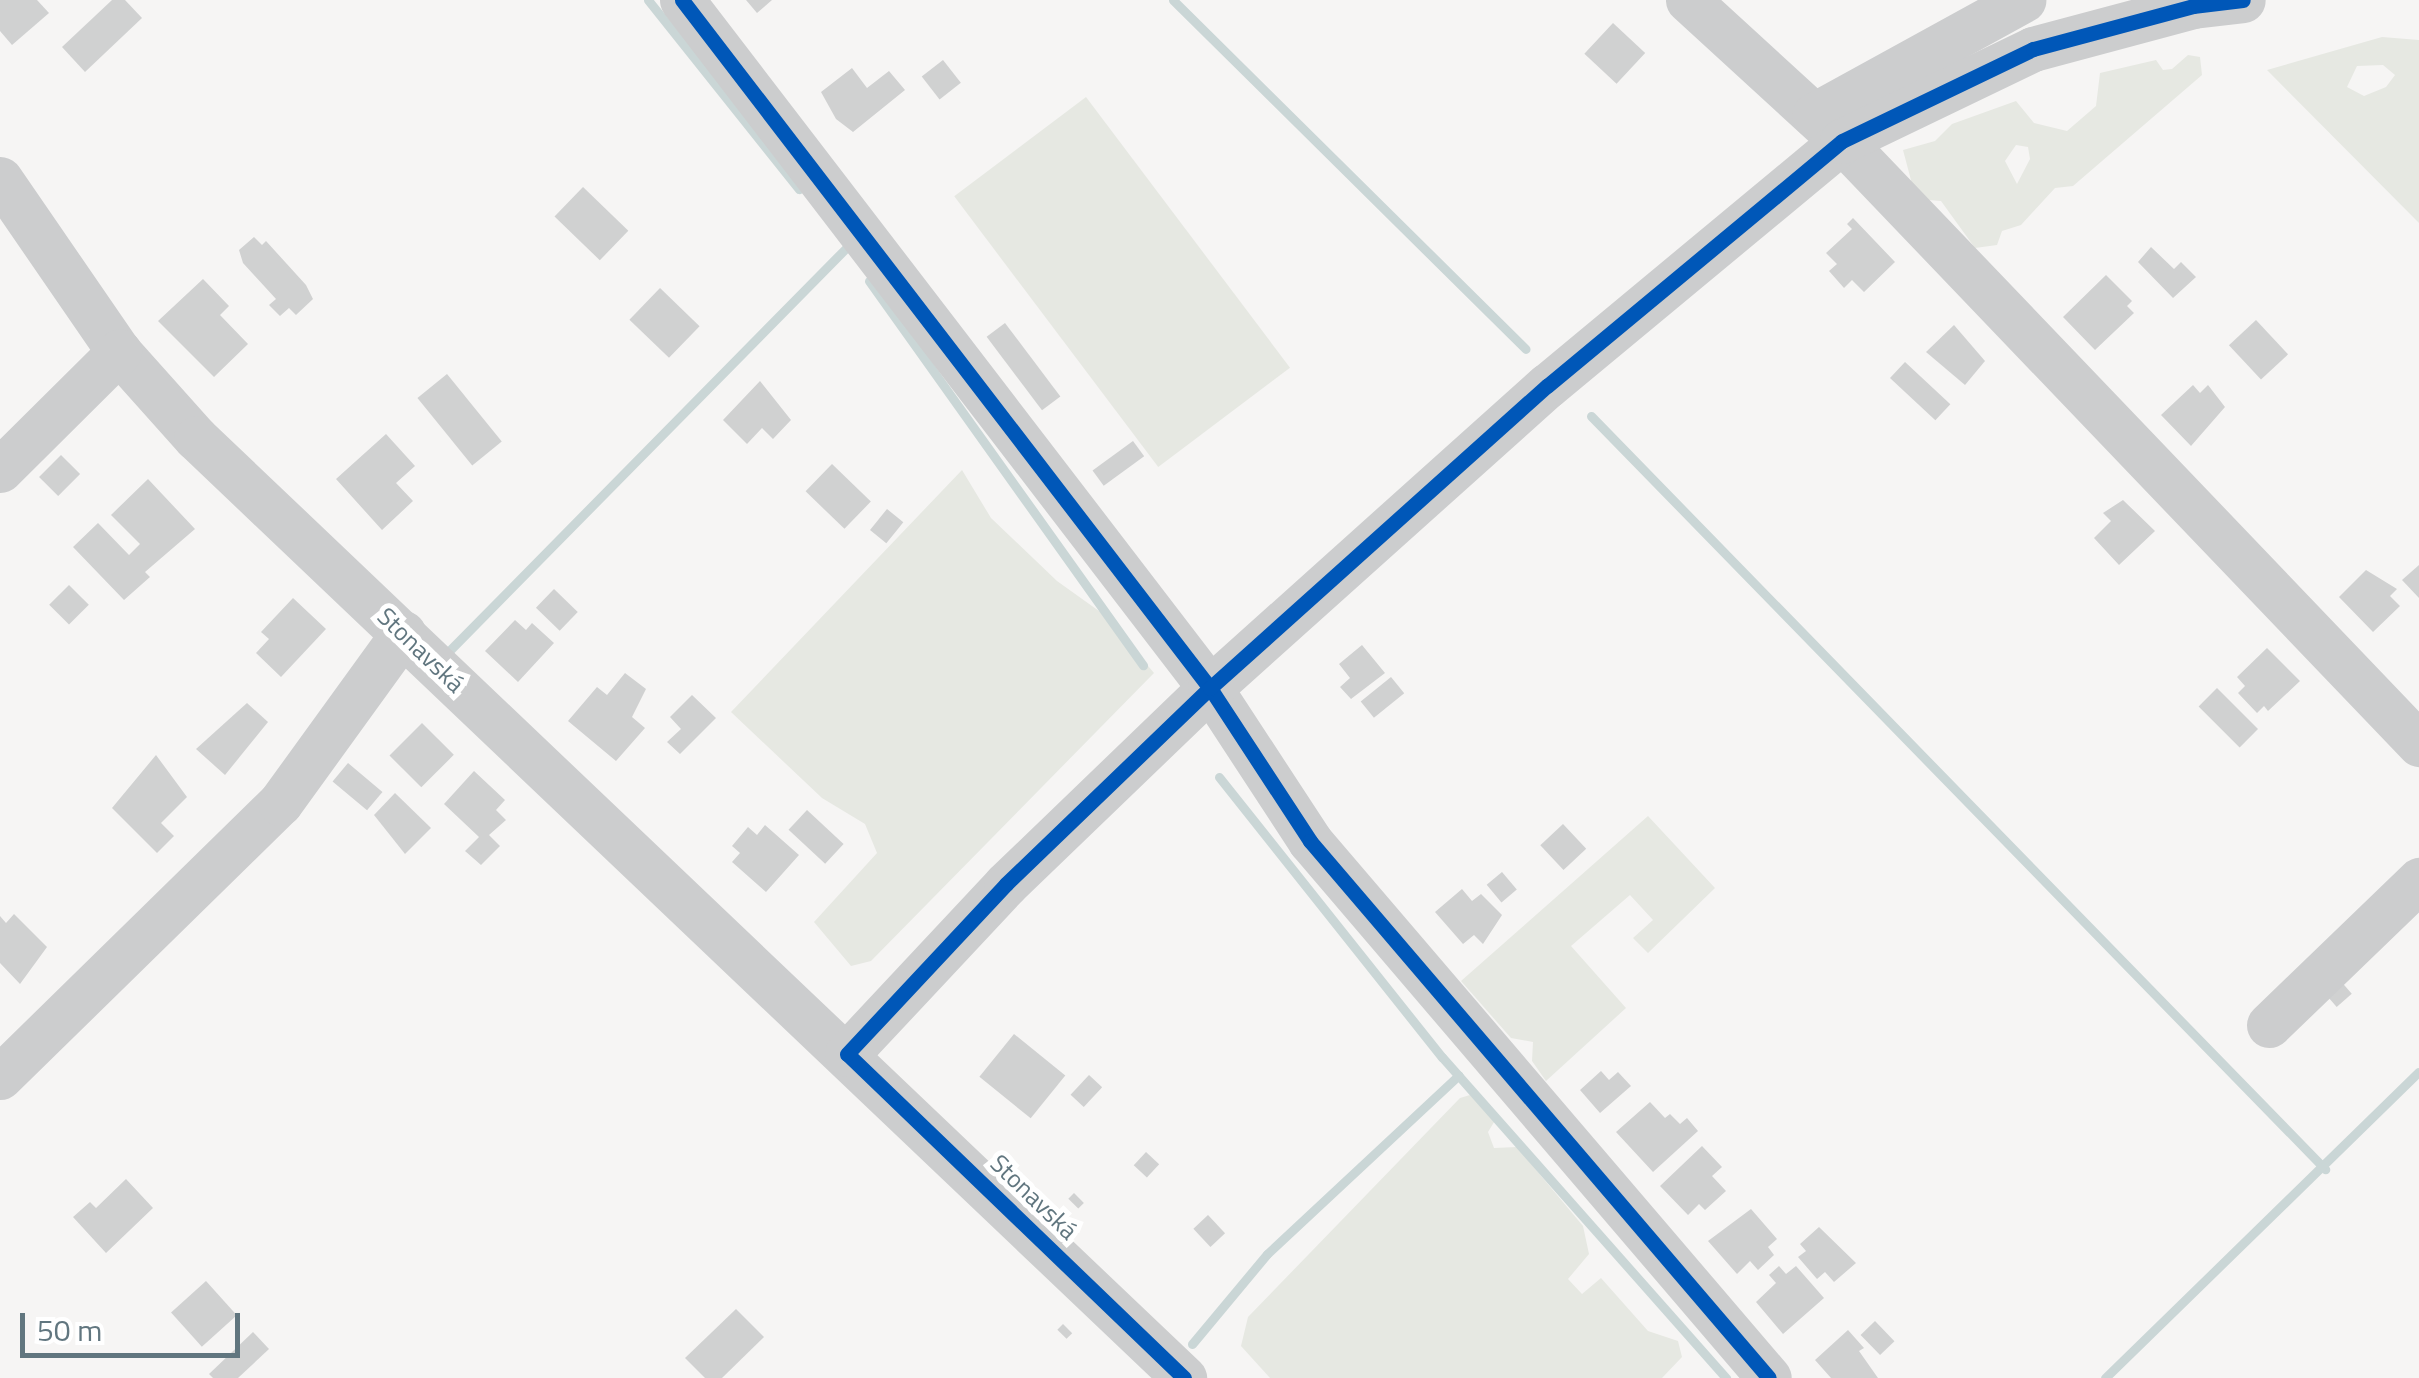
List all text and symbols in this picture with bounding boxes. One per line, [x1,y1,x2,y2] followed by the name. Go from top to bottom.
[371,601,471,699] street label: Stonavská
[984,1148,1084,1246] street label: Stonavská
[25,1293,245,1355] scale bar
[37,1307,102,1353] text: 50 m

